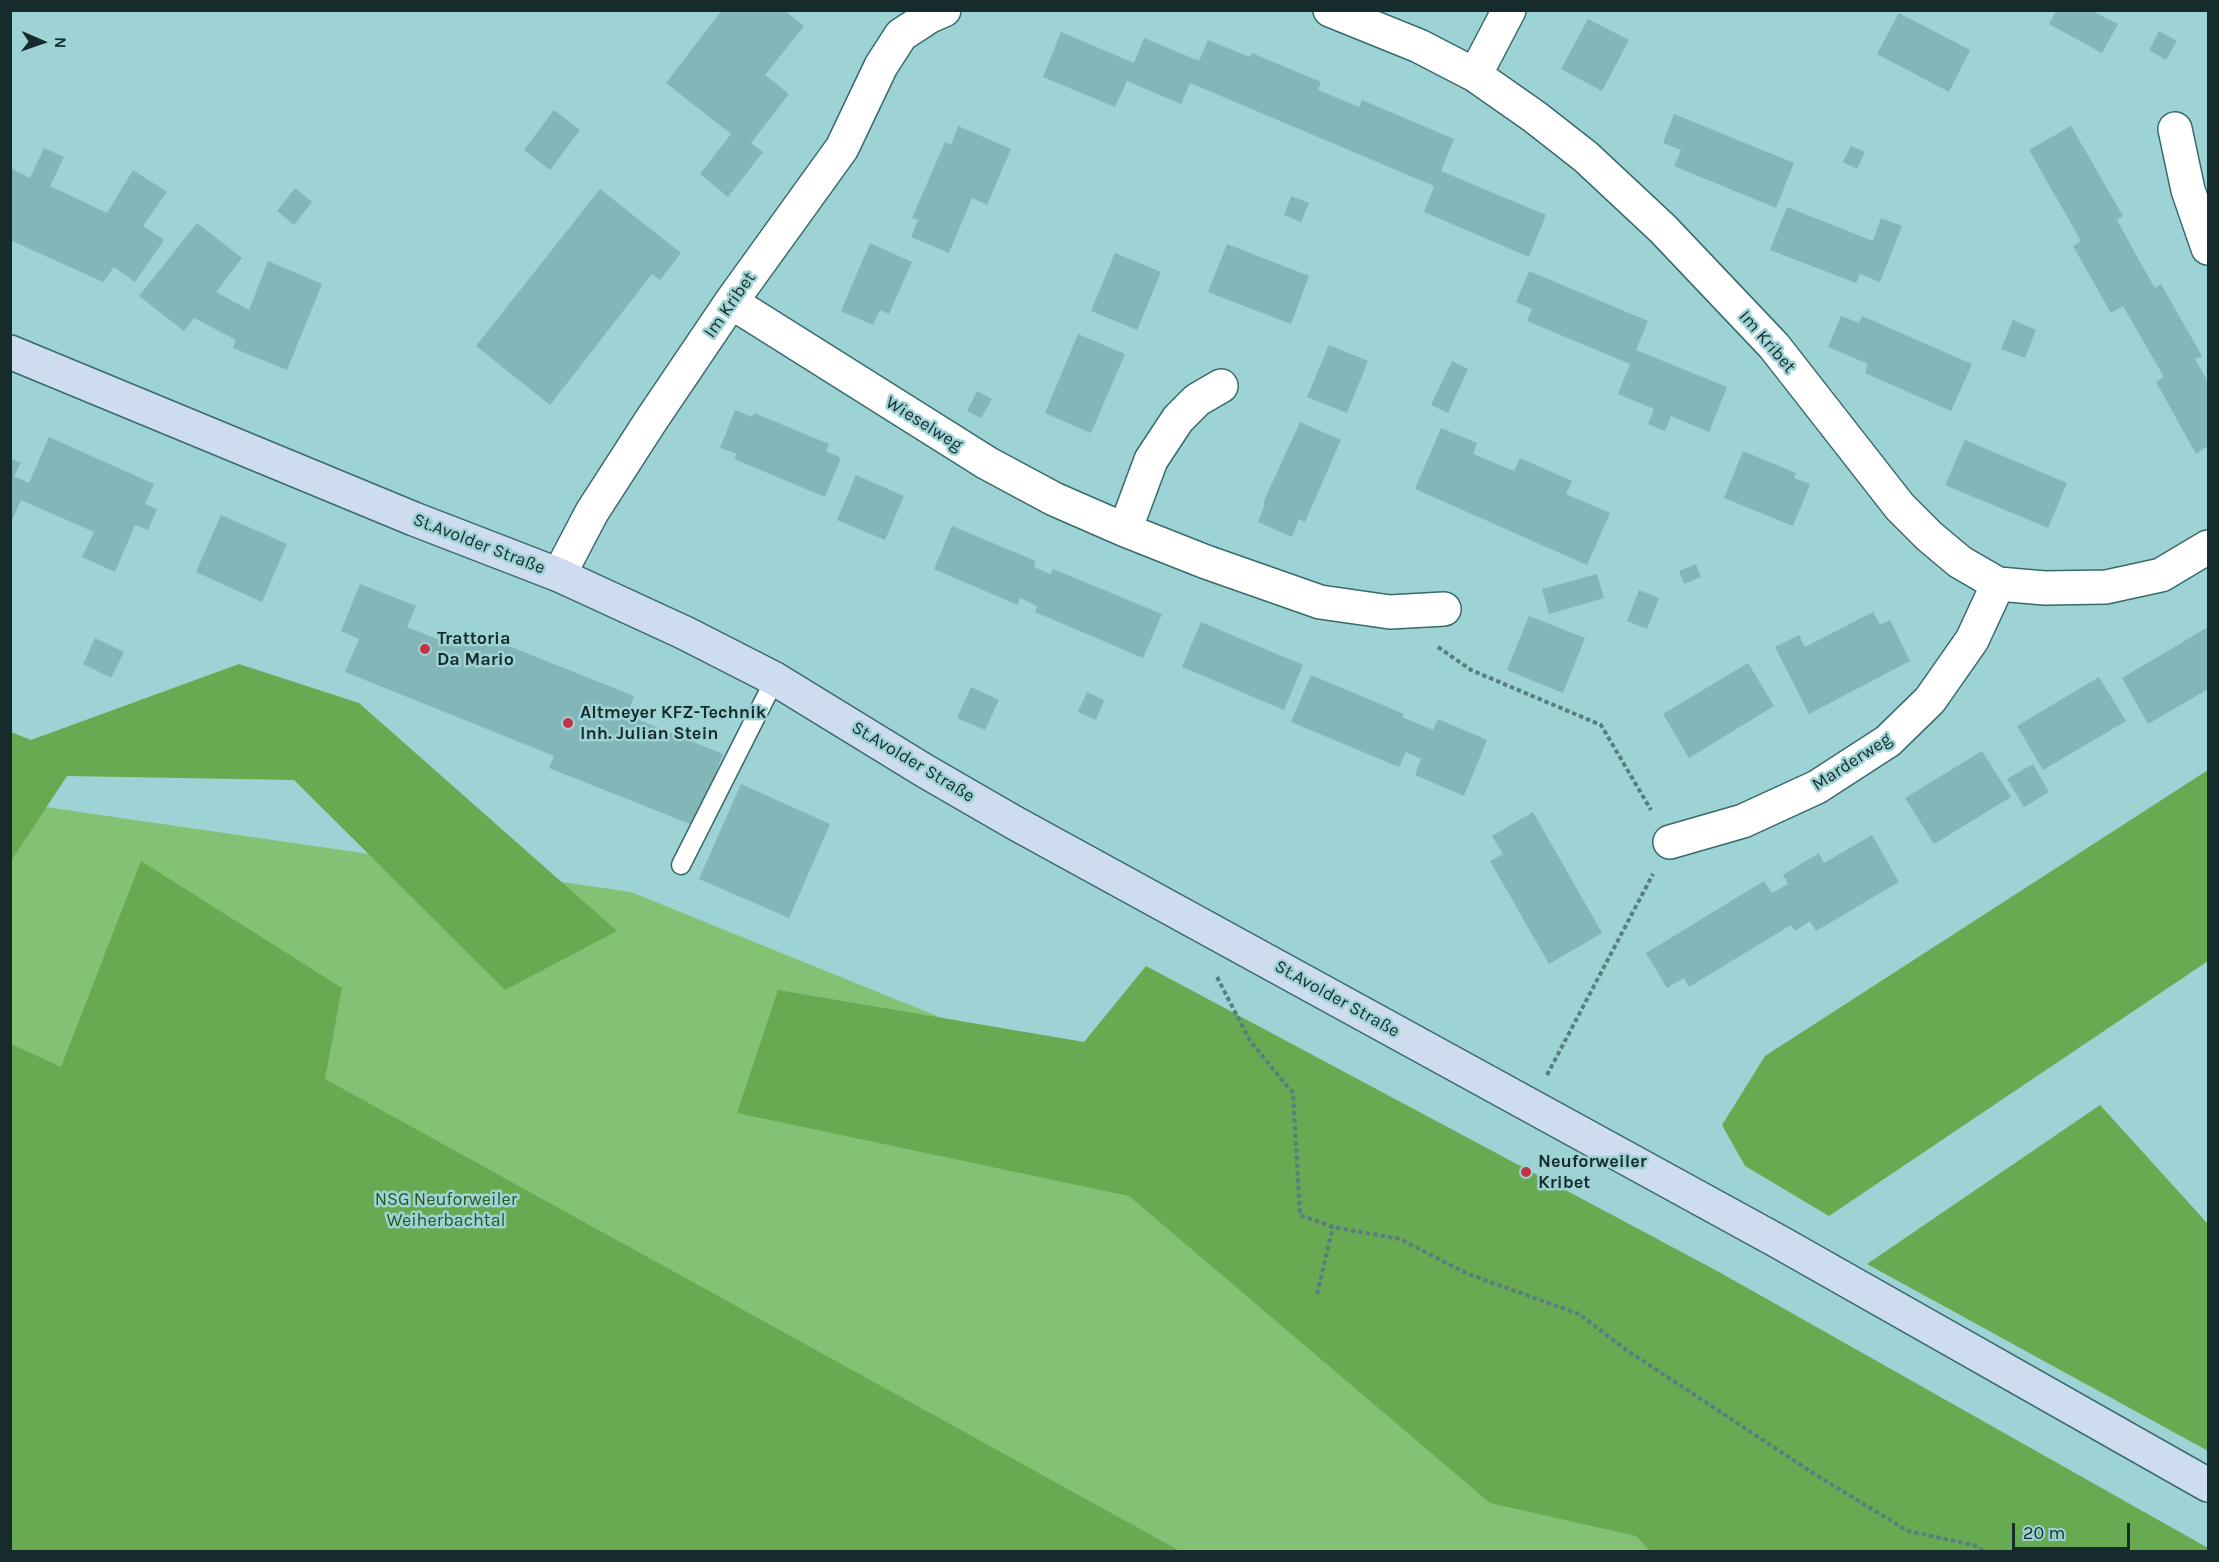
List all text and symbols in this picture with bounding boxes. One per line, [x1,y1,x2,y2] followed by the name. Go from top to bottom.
[12,12,72,72] north arrow
[51,37,70,49] text: N
[699,268,761,342] street label: Im Kribet
[1734,306,1800,378] street label: Im Kribet
[881,392,967,456] street label: Wieselweg
[410,509,548,579] street label: St.Avolder Straße
[437,628,514,670] place label: Trattoria Da Mario
[418,642,432,656] marker: Trattoria Da Mario
[580,702,766,744] place label: Altmeyer KFZ-Technik Inh. Julian Stein
[561,716,575,730] marker: Altmeyer KFZ-Technik Inh. Julian Stein
[848,717,978,807] street label: St.Avolder Straße
[1808,728,1896,796] street label: Marderweg
[1271,956,1403,1042] street label: St.Avolder Straße
[1538,1151,1647,1194] place label: Neuforweiler Kribet
[1519,1165,1533,1179] marker: Neuforweiler Kribet
[375,1189,517,1232] park label: NSG Neuforweiler Weiherbachtal
[2015,1511,2134,1549] scale bar
[2023,1522,2065,1544] text: 20 m

